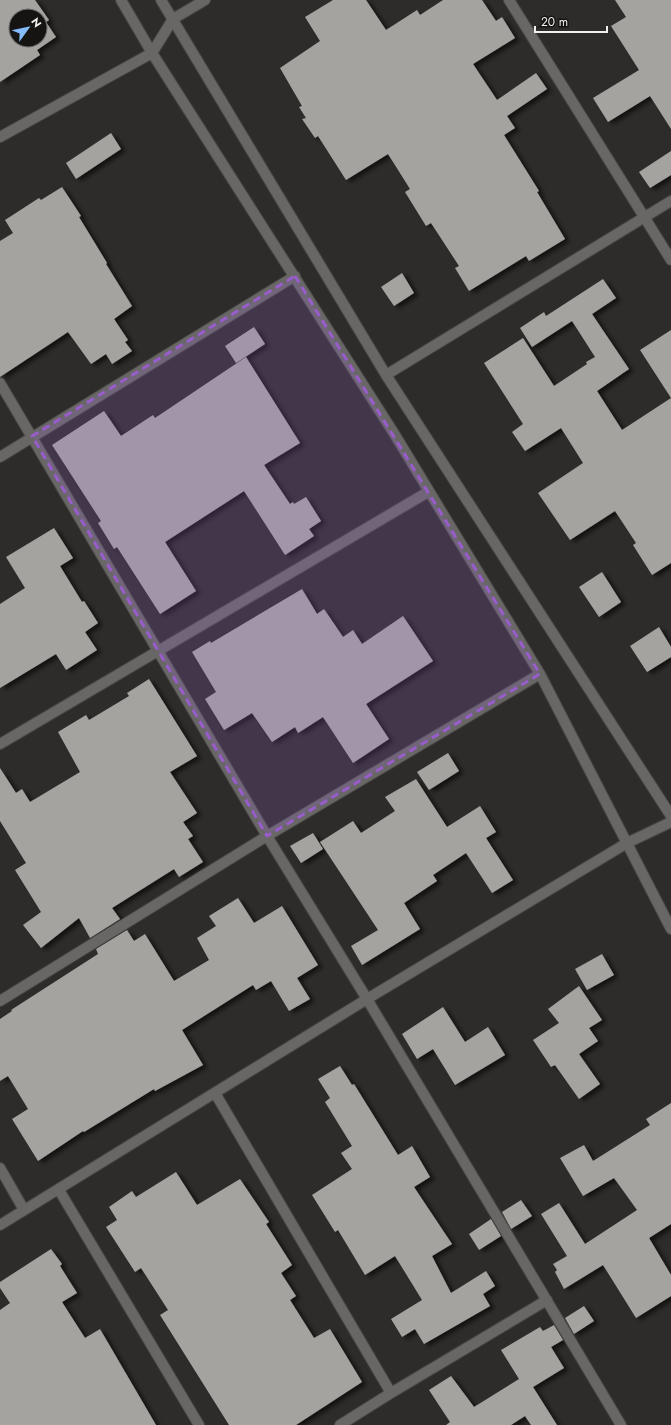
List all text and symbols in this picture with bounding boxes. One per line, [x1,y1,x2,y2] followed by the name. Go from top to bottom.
[8,8,48,48] north arrow
[535,8,607,34] scale bar
[541,13,568,31] text: 20 m
[27,15,45,31] text: N

